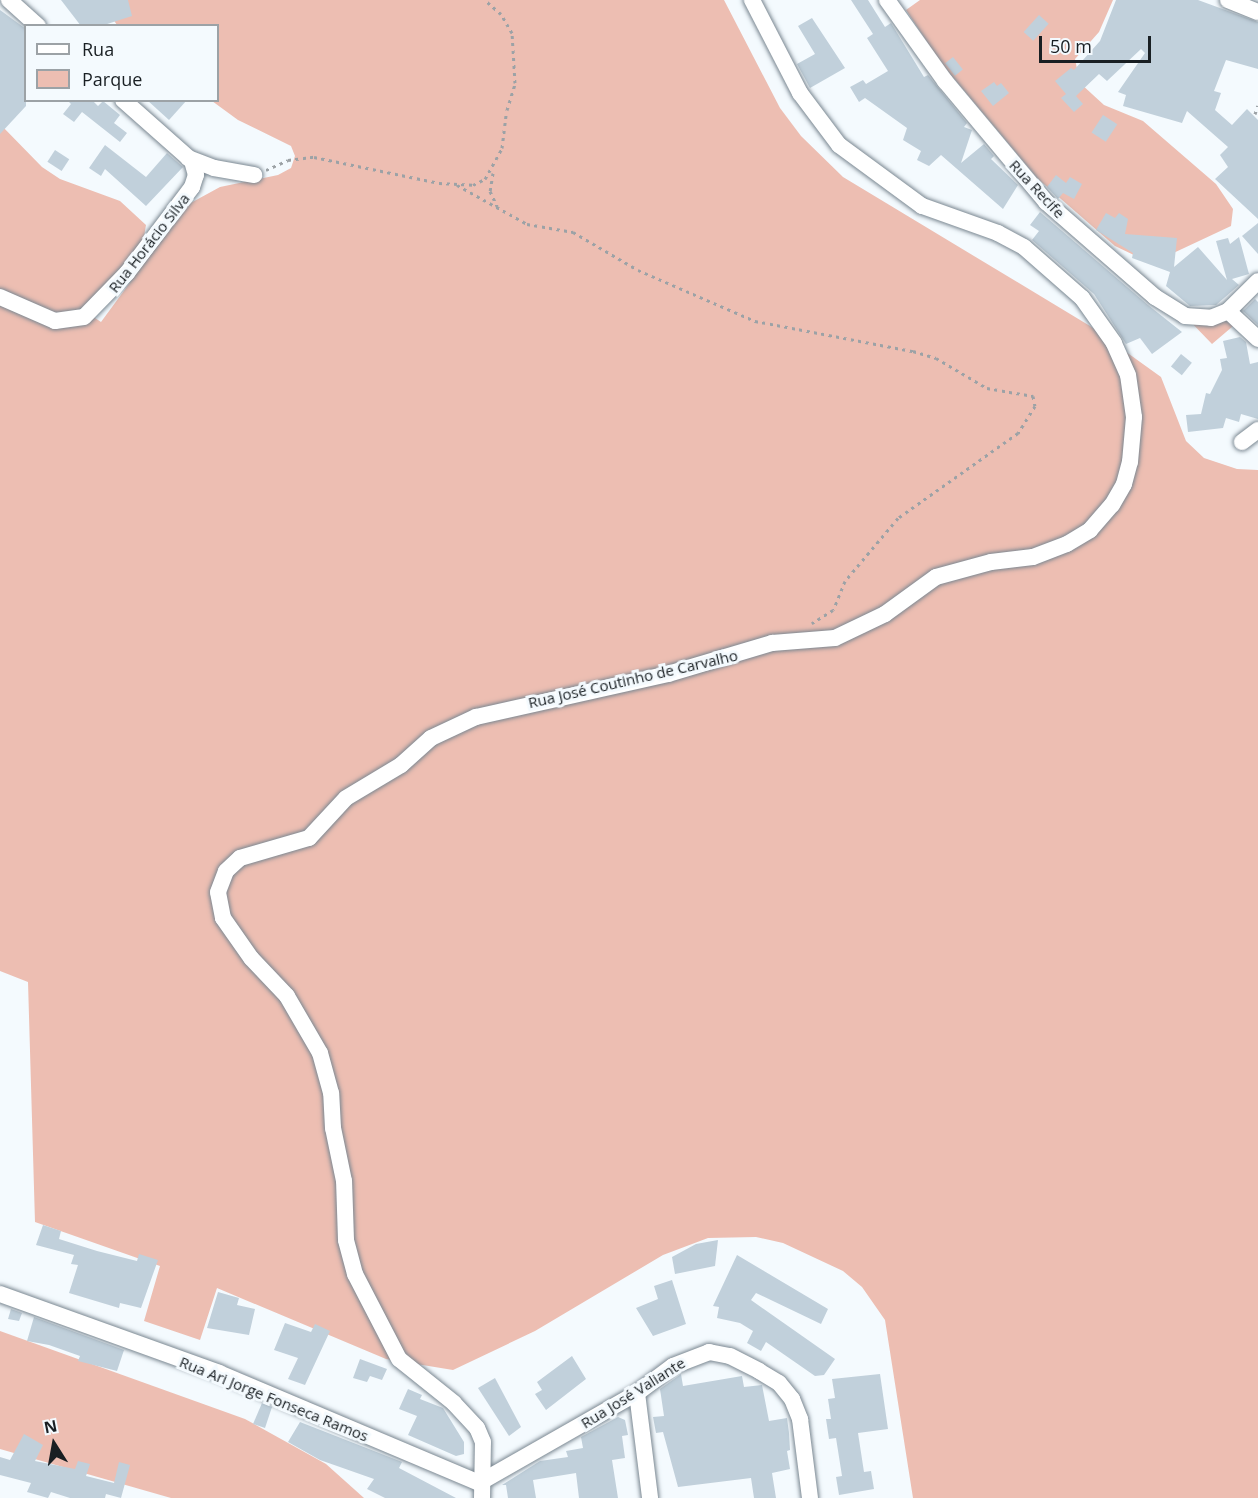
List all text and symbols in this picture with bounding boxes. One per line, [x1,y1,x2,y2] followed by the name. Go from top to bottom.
[24,24,219,102] legend
[1042,24,1154,62] scale bar
[1050,34,1092,58] text: 50 m
[82,37,114,61] text: Rua
[82,67,142,91] text: Parque
[1006,156,1068,222] street label: Rua Recife
[105,190,193,296] street label: Rua Horácio Silva
[526,646,740,712] street label: Rua José Coutinho de Carvalho
[177,1353,371,1445] street label: Rua Ari Jorge Fonseca Ramos
[578,1354,688,1432] street label: Rua José Valiante
[24,1414,84,1474] north arrow
[42,1414,59,1438] text: N

